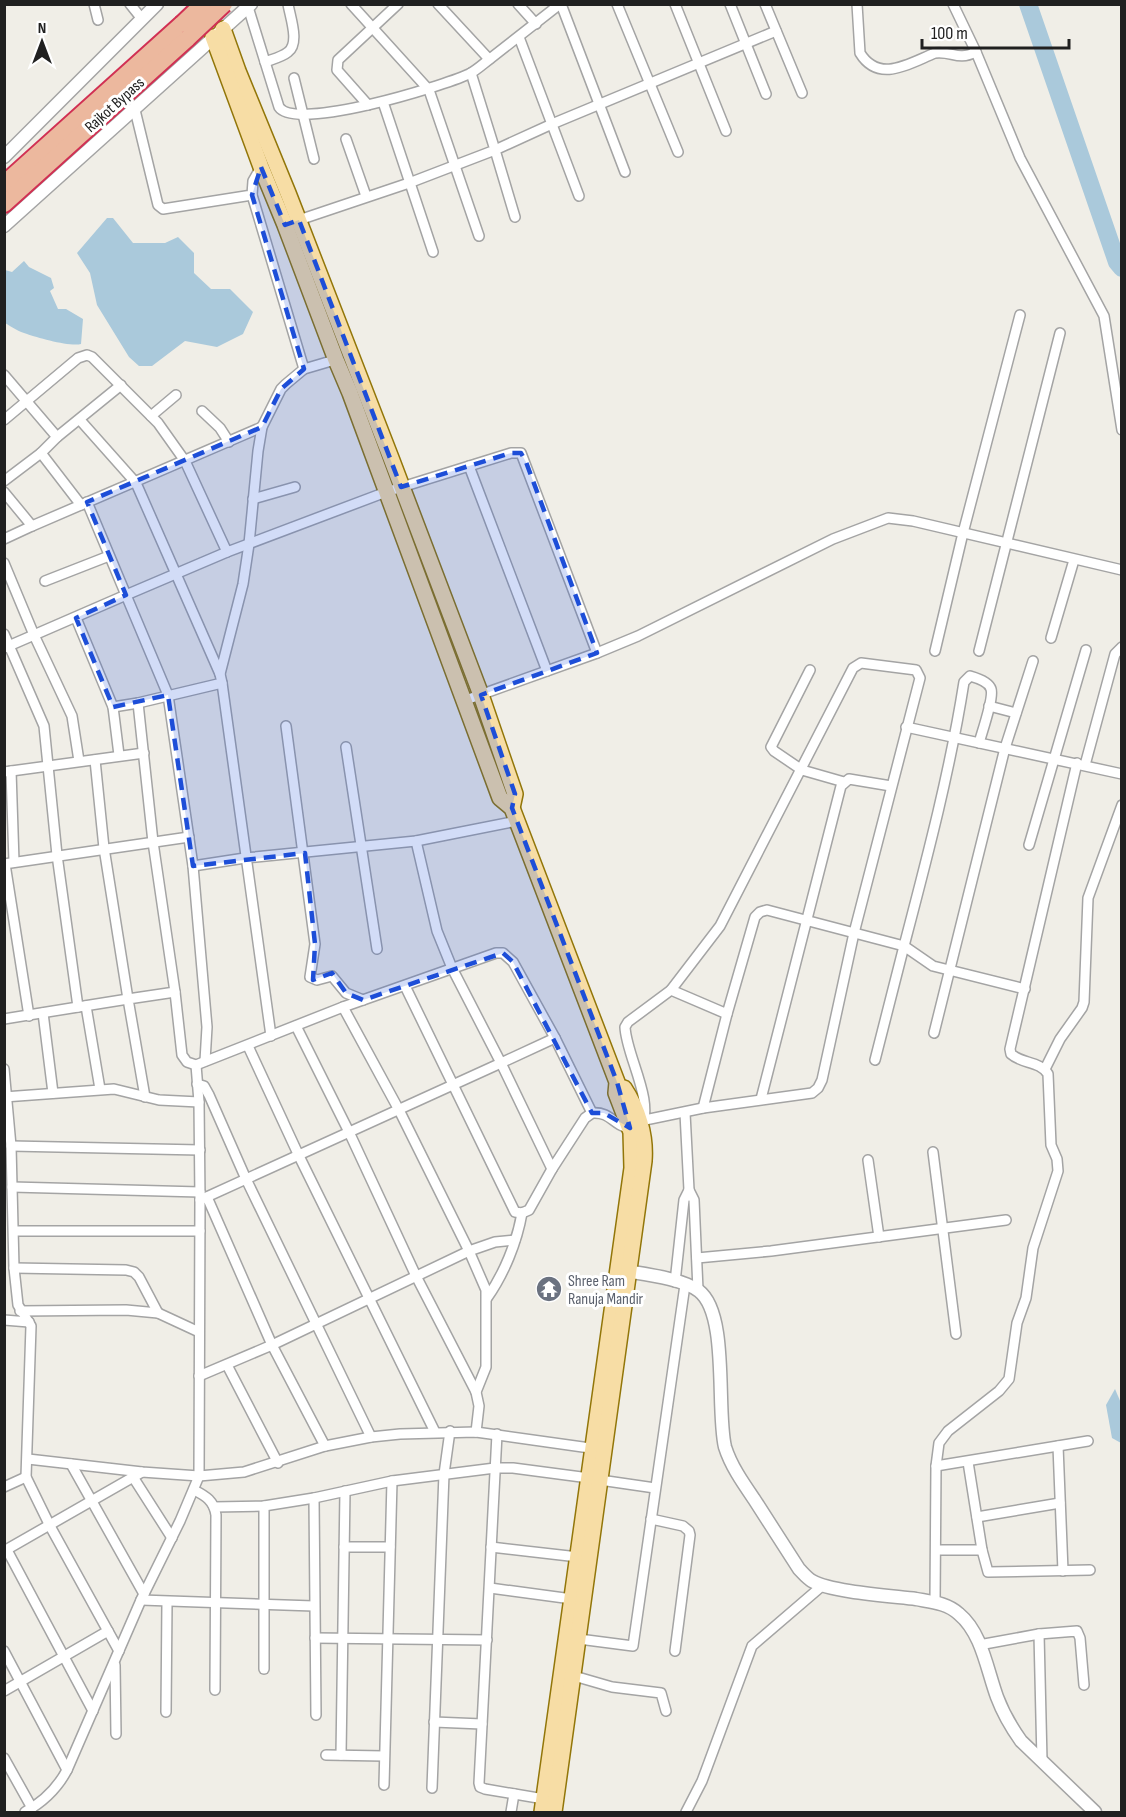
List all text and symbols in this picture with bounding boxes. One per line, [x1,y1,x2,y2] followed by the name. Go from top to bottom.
[12,12,72,72] north arrow
[922,12,1069,50] scale bar
[38,19,46,38] text: N
[931,23,968,44] text: 100 m
[81,73,149,137] street label: Rajkot Bypass
[568,1272,644,1309] place label: Shree Ram Ranuja Mandir
[534,1274,564,1304] temple icon: Shree Ram Ranuja Mandir

